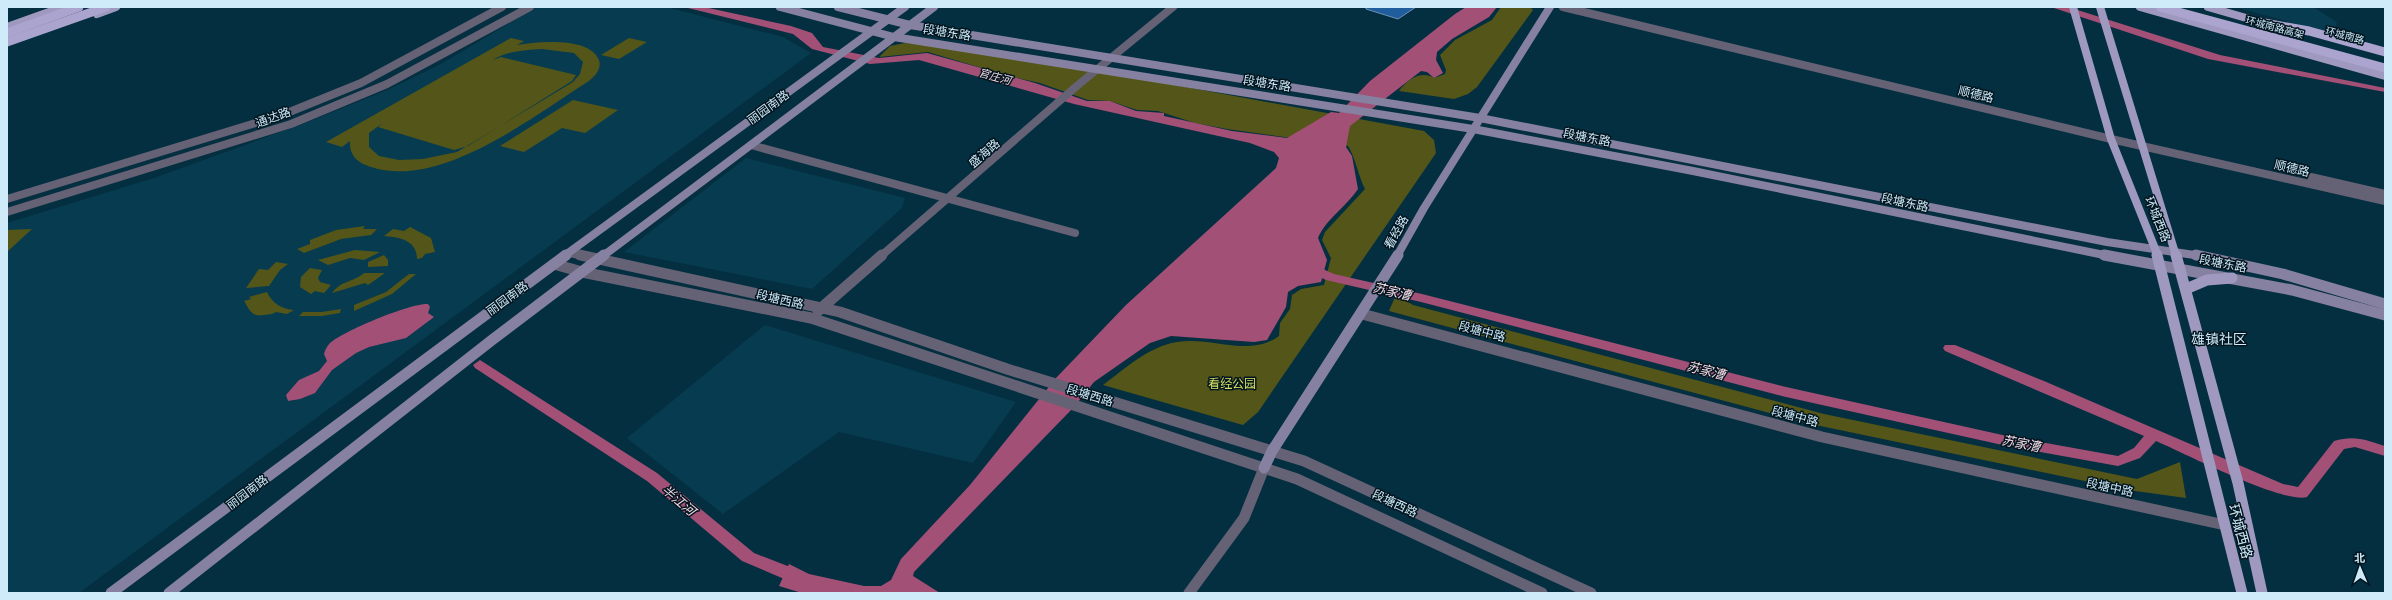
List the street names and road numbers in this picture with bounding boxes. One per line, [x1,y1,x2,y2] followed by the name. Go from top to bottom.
[2244,12,2306,42] street label: 环城南路高架
[922,20,972,44] street label: 段塘东路
[2324,23,2366,47] street label: 环城南路
[1242,71,1292,95] street label: 段塘东路
[1957,82,1995,106] street label: 顺德路
[744,86,792,128] street label: 丽园南路
[253,103,293,131] street label: 通达路
[1562,124,1612,150] street label: 段塘东路
[965,135,1003,171] street label: 盛海路
[2273,156,2311,180] street label: 顺德路
[1880,189,1930,215] street label: 段塘东路
[2141,194,2175,244] street label: 环城西路
[1380,212,1412,252] street label: 看经路
[2198,250,2248,276] street label: 段塘东路
[483,277,531,319] street label: 丽园南路
[755,285,805,313] street label: 段塘西路
[1457,317,1507,345] street label: 段塘中路
[1065,380,1115,410] street label: 段塘西路
[1770,402,1820,430] street label: 段塘中路
[223,471,271,513] street label: 丽园南路
[2085,474,2135,500] street label: 段塘中路
[1370,485,1420,521] street label: 段塘西路
[2225,501,2257,561] street label: 环城西路

